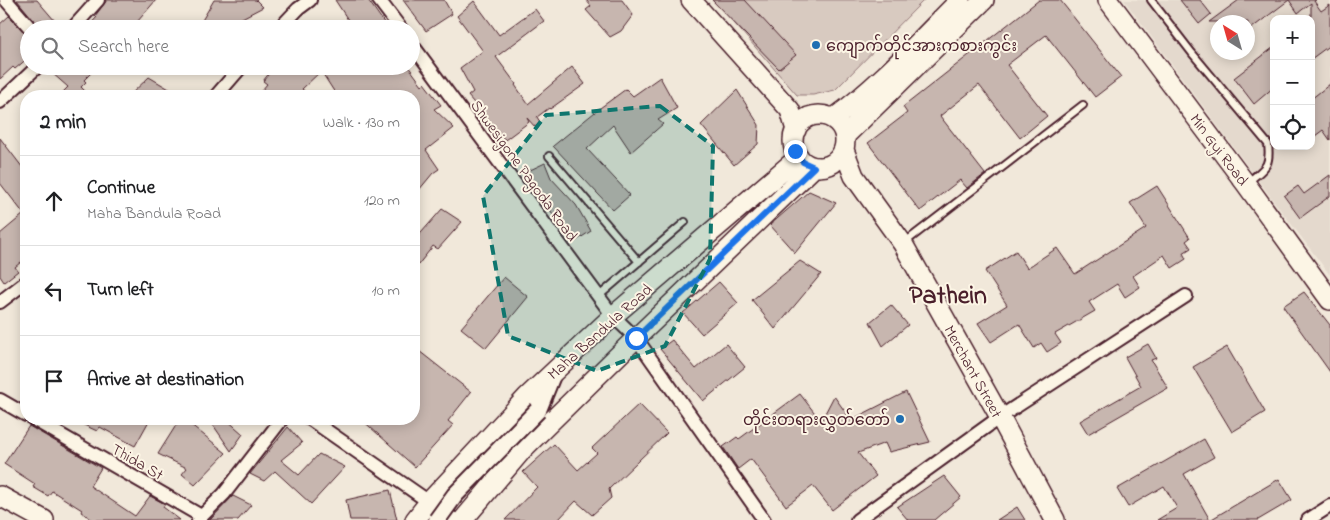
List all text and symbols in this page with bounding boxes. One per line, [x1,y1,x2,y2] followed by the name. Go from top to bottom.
[1210,15,1255,60] north arrow
[1270,15,1315,150] map controls
[1270,15,1315,60] button: +
[20,20,420,75] search box
[38,34,66,62] icon: search
[78,34,169,61] text: Search here
[826,34,1017,60] place label: ကျောက်တိုင်အားကစားကွင်း
[810,39,822,51] marker: ကျောက်တိုင်အားကစားကွင်း
[1270,60,1315,105] button: −
[464,95,583,247] street label: Shwesigone Pagoda Road
[1270,105,1315,150] button: locate
[40,108,86,138] text: 2 min
[1183,109,1254,191] street label: Min Gyi Road
[323,111,400,135] text: Walk · 130 m
[784,140,807,163] route end
[87,175,155,202] text: Continue
[40,187,68,215] icon: ahead
[364,189,400,213] text: 120 m
[87,202,221,226] text: Maha Bandula Road
[40,277,68,305] icon: left
[87,277,154,304] text: Turn left
[909,278,987,316] district label: Pathein
[372,279,400,303] text: 10 m
[542,279,658,386] street label: Maha Bandula Road
[937,321,1008,423] street label: Merchant Street
[625,327,648,350] route start
[40,367,68,395] icon: arrive
[87,367,244,394] text: Arrive at destination
[743,408,890,434] place label: တိုင်းတရားလွှတ်တော်
[894,413,906,425] marker: တိုင်းတရားလွှတ်တော်
[106,438,168,488] street label: Thida St

